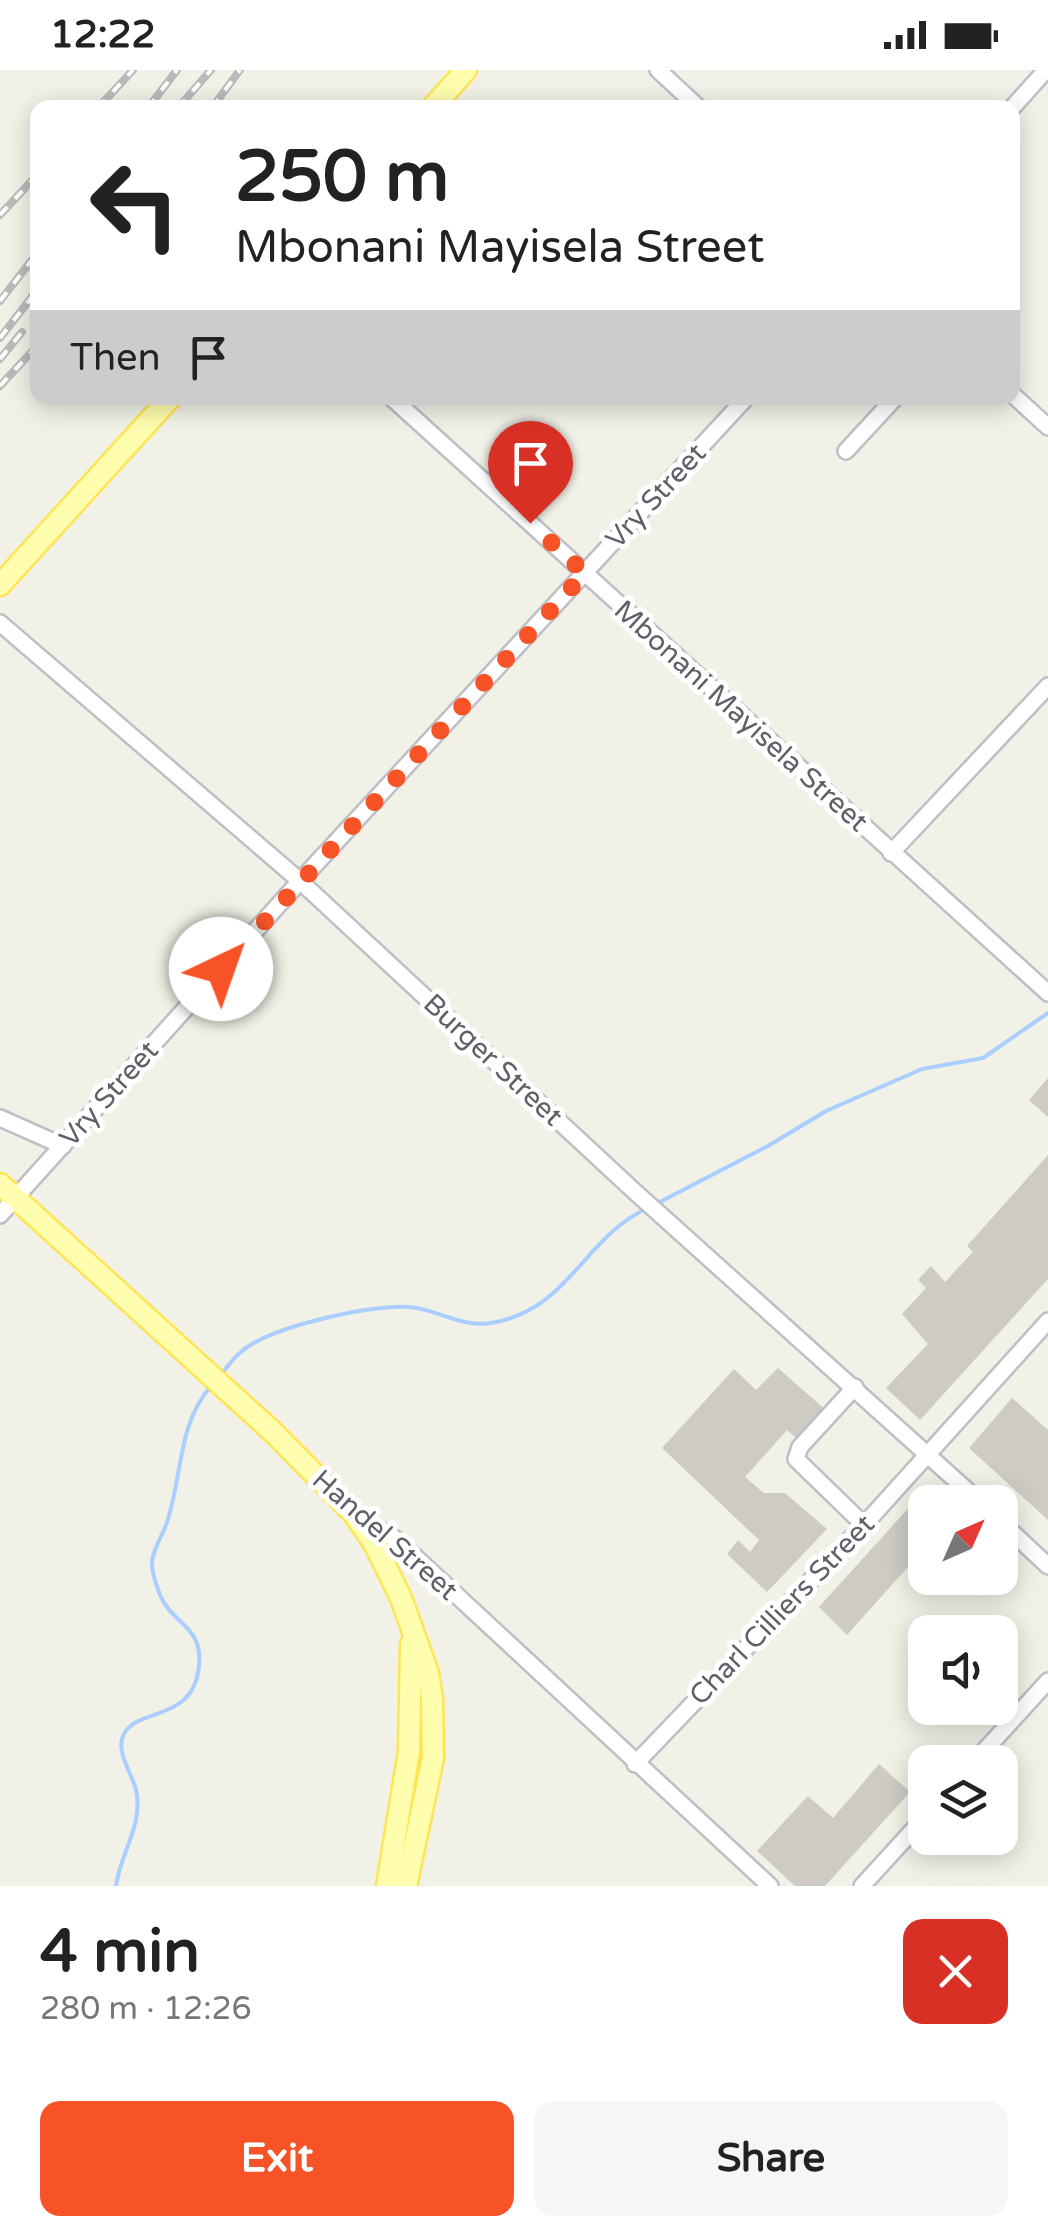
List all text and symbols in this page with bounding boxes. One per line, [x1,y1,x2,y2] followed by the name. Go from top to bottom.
[50,12,155,58] text: 12:22
[235,136,449,220] text: 250 m
[70,140,200,270] icon: left
[235,221,764,275] text: Mbonani Mayisela Street
[181,330,236,385] icon: arrive
[70,335,161,381] text: Then
[488,421,573,524] pin
[503,436,558,491] icon: arrive
[599,436,713,556] street label: Vry Street
[607,593,875,839] street label: Mbonani Mayisela Street
[169,917,273,1021] position arrow
[416,987,570,1133] street label: Burger Street
[52,1034,166,1154] street label: Vry Street
[305,1463,465,1608] street label: Handel Street
[908,1485,1018,1595] north arrow
[908,1485,1018,1855] map controls
[682,1507,882,1712] street label: Charl Cilliers Street
[908,1615,1018,1725] button: sound
[908,1745,1018,1855] button: layers
[40,1916,200,1988] text: 4 min
[903,1919,1008,2024] button: close
[40,1990,252,2028] text: 280 m · 12:26
[40,2101,514,2216] button: Exit
[534,2101,1008,2216] button: Share

